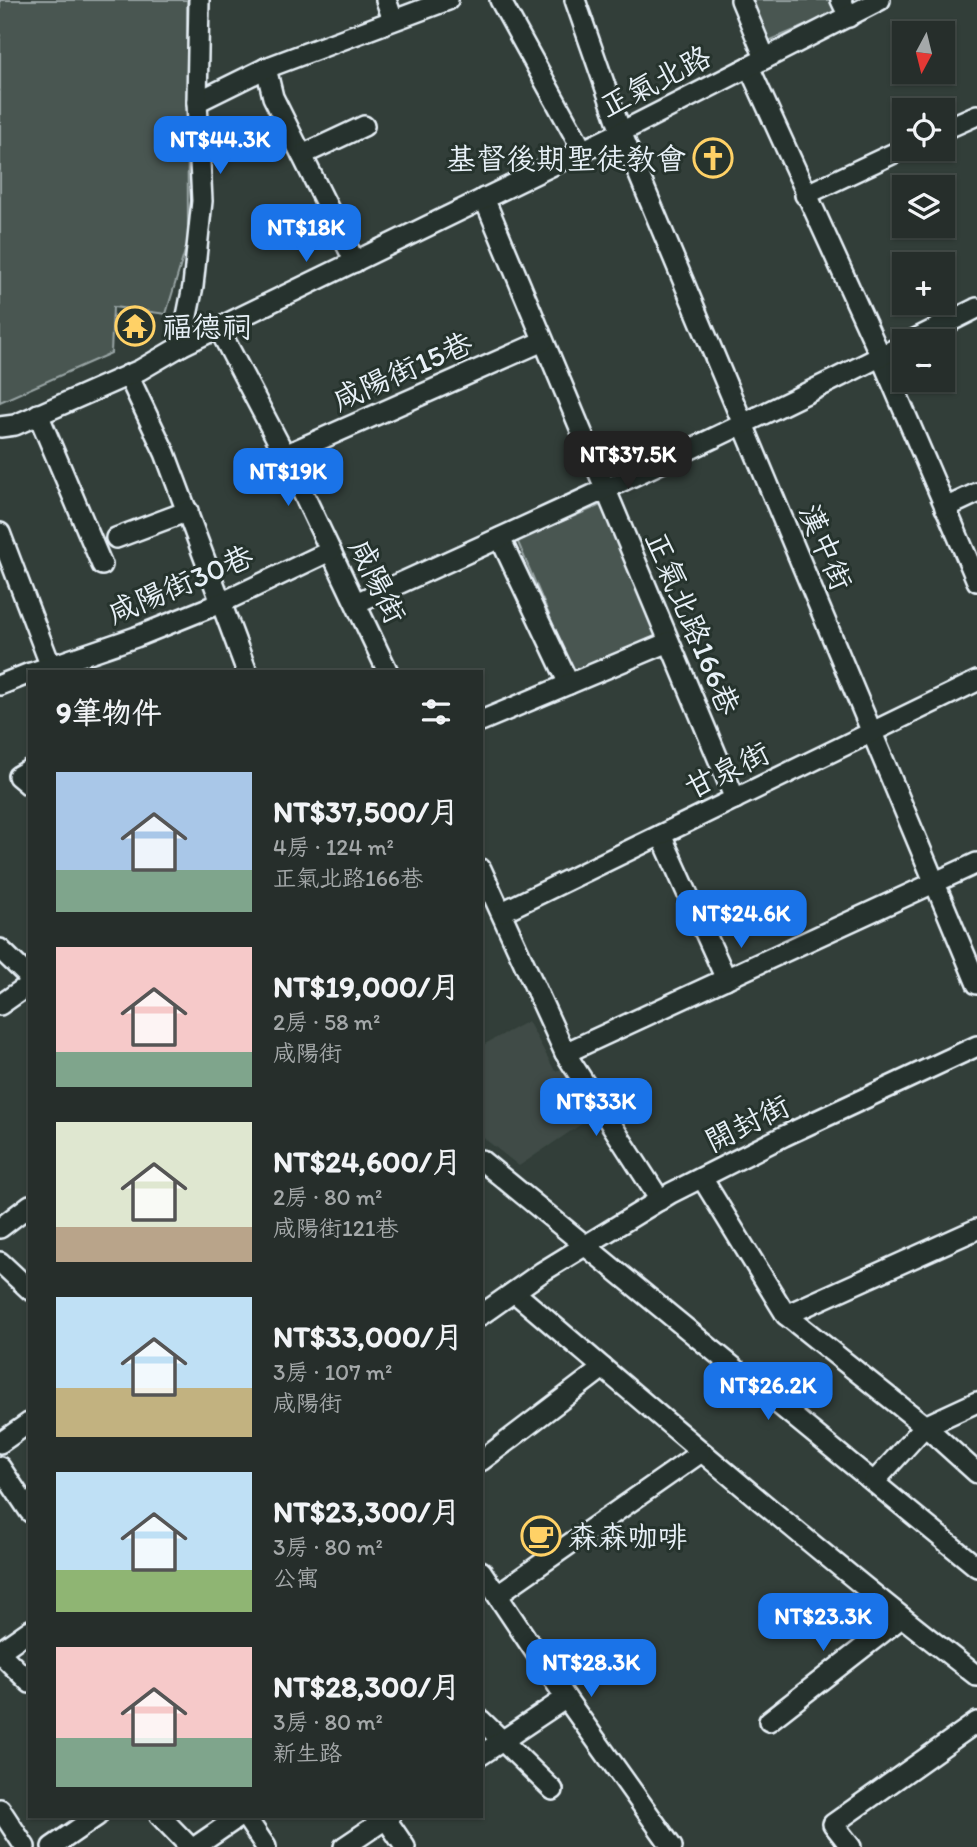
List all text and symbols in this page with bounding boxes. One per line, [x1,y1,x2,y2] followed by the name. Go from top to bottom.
[892,21,956,84] north arrow
[892,21,955,392] map controls
[593,37,717,125] street label: 正氣北路
[892,98,955,161] button: locate
[148,116,292,176] pin: NT$44.3K
[170,125,270,153] text: NT$44.3K
[692,137,734,179] church icon: 基督後期聖徒教會
[446,140,686,177] place label: 基督後期聖徒教會
[892,175,955,238] button: layers
[249,204,363,264] pin: NT$18K
[267,213,345,241] text: NT$18K
[892,252,955,315] button: +
[114,305,156,347] temple icon: 福德祠
[162,308,252,345] place label: 福德祠
[326,324,478,418] street label: 咸陽街15巷
[892,329,955,392] button: −
[556,432,700,491] pin: NT$37.5K
[580,440,676,468] text: NT$37.5K
[231,448,345,508] pin: NT$19K
[249,457,327,485] text: NT$19K
[791,498,861,596] street label: 漢中街
[638,526,748,720] street label: 正氣北路166巷
[342,532,414,630] street label: 咸陽街
[102,537,258,631] street label: 咸陽街30巷
[417,693,455,731] icon: filters
[56,694,162,731] text: 9筆物件
[678,734,776,806] street label: 甘泉街
[273,793,459,830] text: NT$37,500/月
[112,800,196,884] icon: home
[273,833,394,861] text: 4房 · 124 m²
[273,864,423,892] text: 正氣北路166巷
[669,890,813,950] pin: NT$24.6K
[692,899,790,927] text: NT$24.6K
[273,968,460,1005] text: NT$19,000/月
[112,975,196,1059] icon: home
[273,1008,380,1036] text: 2房 · 58 m²
[273,1039,342,1067] text: 咸陽街
[539,1078,653,1138] pin: NT$33K
[556,1087,636,1115] text: NT$33K
[698,1087,796,1159] street label: 開封街
[273,1143,462,1180] text: NT$24,600/月
[112,1150,196,1234] icon: home
[273,1183,382,1211] text: 2房 · 80 m²
[273,1214,398,1242] text: 咸陽街121巷
[273,1318,463,1355] text: NT$33,000/月
[112,1325,196,1409] icon: home
[273,1358,392,1386] text: 3房 · 107 m²
[696,1362,840,1422] pin: NT$26.2K
[720,1371,816,1399] text: NT$26.2K
[273,1389,342,1417] text: 咸陽街
[273,1493,460,1530] text: NT$23,300/月
[112,1500,196,1584] icon: home
[520,1515,562,1557] cafe icon: 森森咖啡
[568,1518,688,1555] place label: 森森咖啡
[273,1533,383,1561] text: 3房 · 80 m²
[273,1564,319,1592] text: 公寓
[751,1594,895,1653] pin: NT$23.3K
[774,1602,872,1630] text: NT$23.3K
[519,1640,663,1699] pin: NT$28.3K
[542,1648,640,1676] text: NT$28.3K
[273,1668,461,1705] text: NT$28,300/月
[112,1675,196,1759] icon: home
[273,1708,383,1736] text: 3房 · 80 m²
[273,1739,342,1767] text: 新生路

